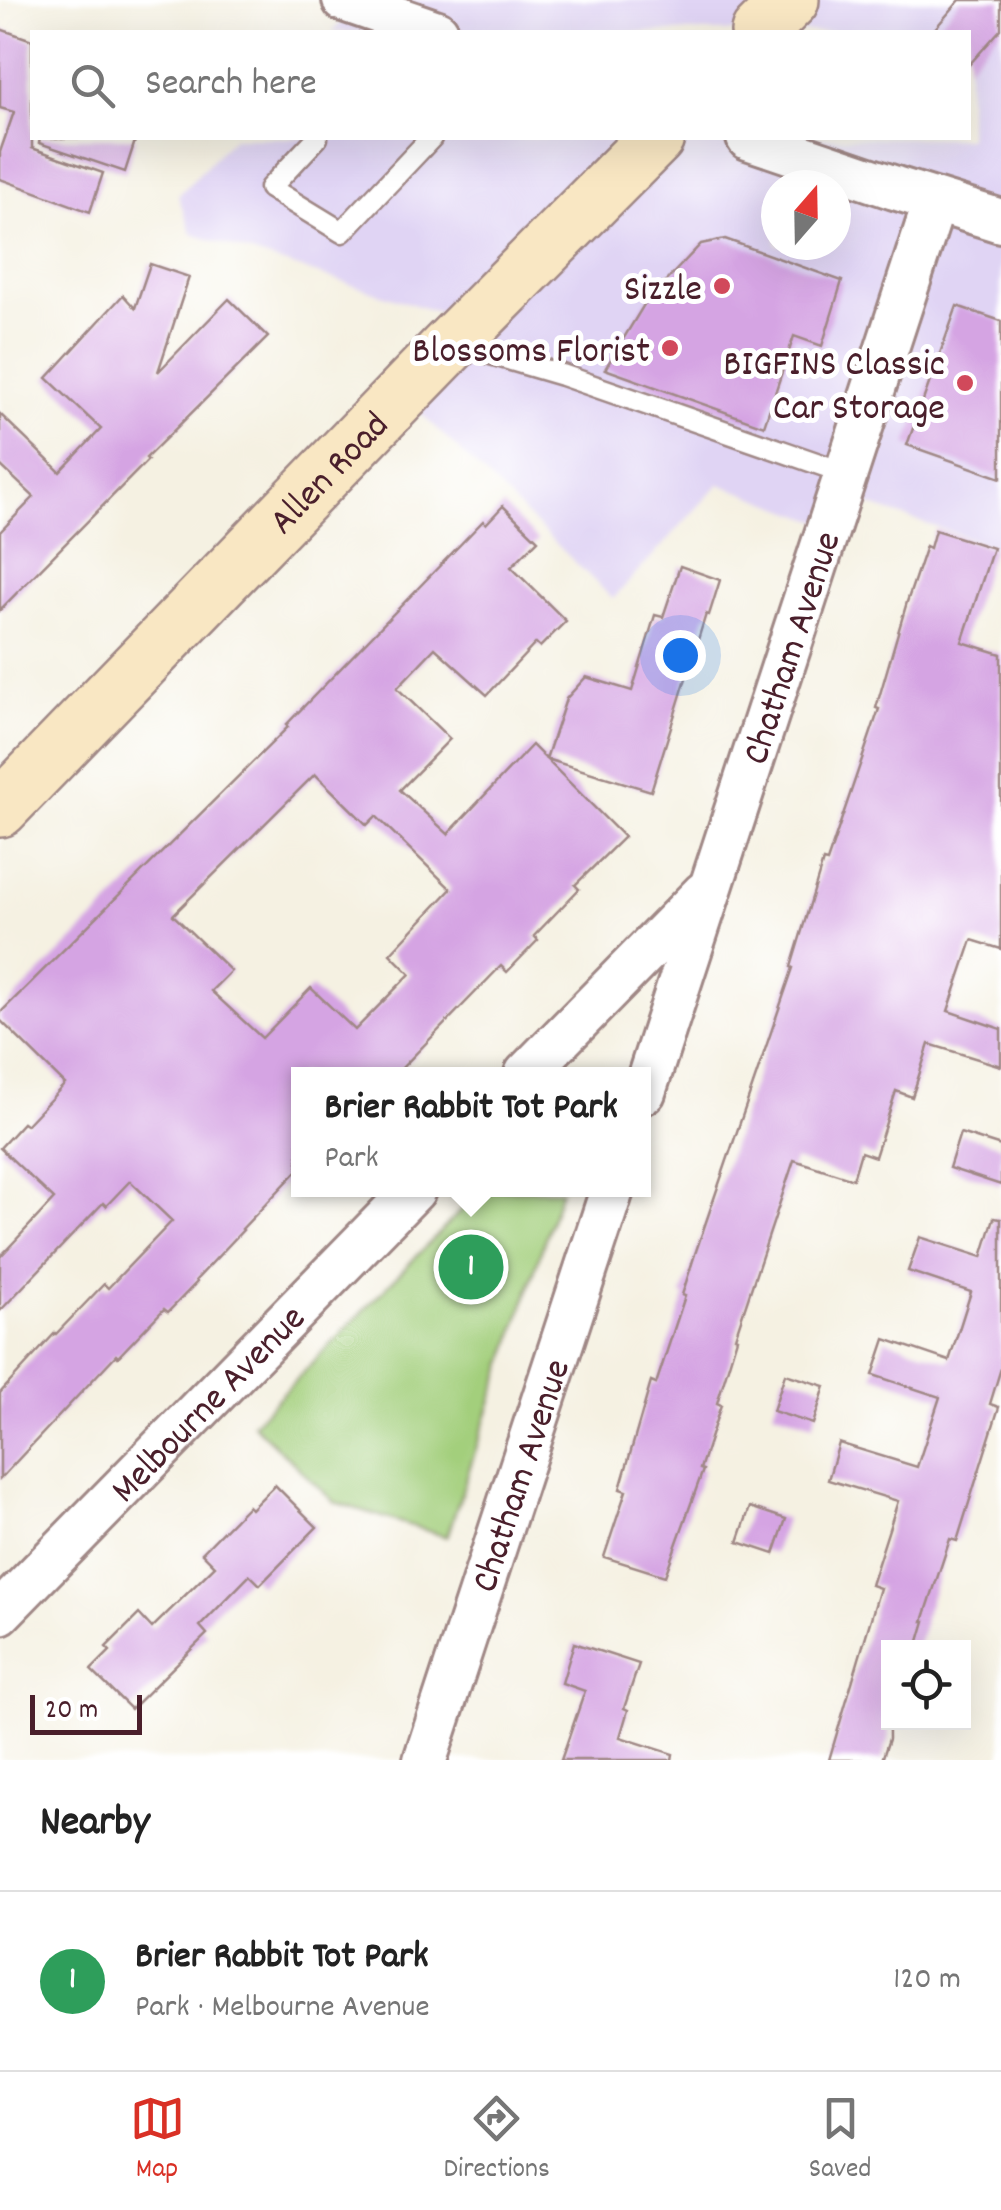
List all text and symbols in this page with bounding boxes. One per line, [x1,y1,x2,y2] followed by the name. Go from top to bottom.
[30,30,971,140] search box
[65,58,120,113] icon: search
[145,58,317,113] text: Search here
[761,170,851,260] north arrow
[624,264,702,319] place label: Sizzle
[711,275,733,297] marker: Sizzle
[412,326,650,381] place label: Blossoms Florist
[659,337,681,359] marker: Blossoms Florist
[723,339,945,438] place label: BIGFINS Classic Car Storage
[954,372,976,394] marker: BIGFINS Classic Car Storage
[258,401,404,549] street label: Allen Road
[731,525,858,772] street label: Chatham Avenue
[655,630,706,681] your location
[291,1067,651,1197] popup
[324,1082,618,1137] text: Brier Rabbit Tot Park
[324,1137,379,1183] text: Park
[438,1230,504,1304] pin: 1
[100,1294,321,1518] street label: Melbourne Avenue
[460,1353,588,1600] street label: Chatham Avenue
[881,1640,971,1730] map controls
[881,1640,971,1730] button: locate
[30,1690,142,1734] scale bar
[45,1692,98,1732] text: 20 m
[40,1795,150,1855] text: Nearby
[135,1931,429,1986] text: Brier Rabbit Tot Park
[69,1958,76,2004] text: 1
[893,1958,961,2004] text: 120 m
[135,1986,429,2032] text: Park · Melbourne Avenue
[130,2091,185,2191] tab: Map
[444,2091,550,2191] tab: Directions
[809,2091,871,2191] tab: Saved

